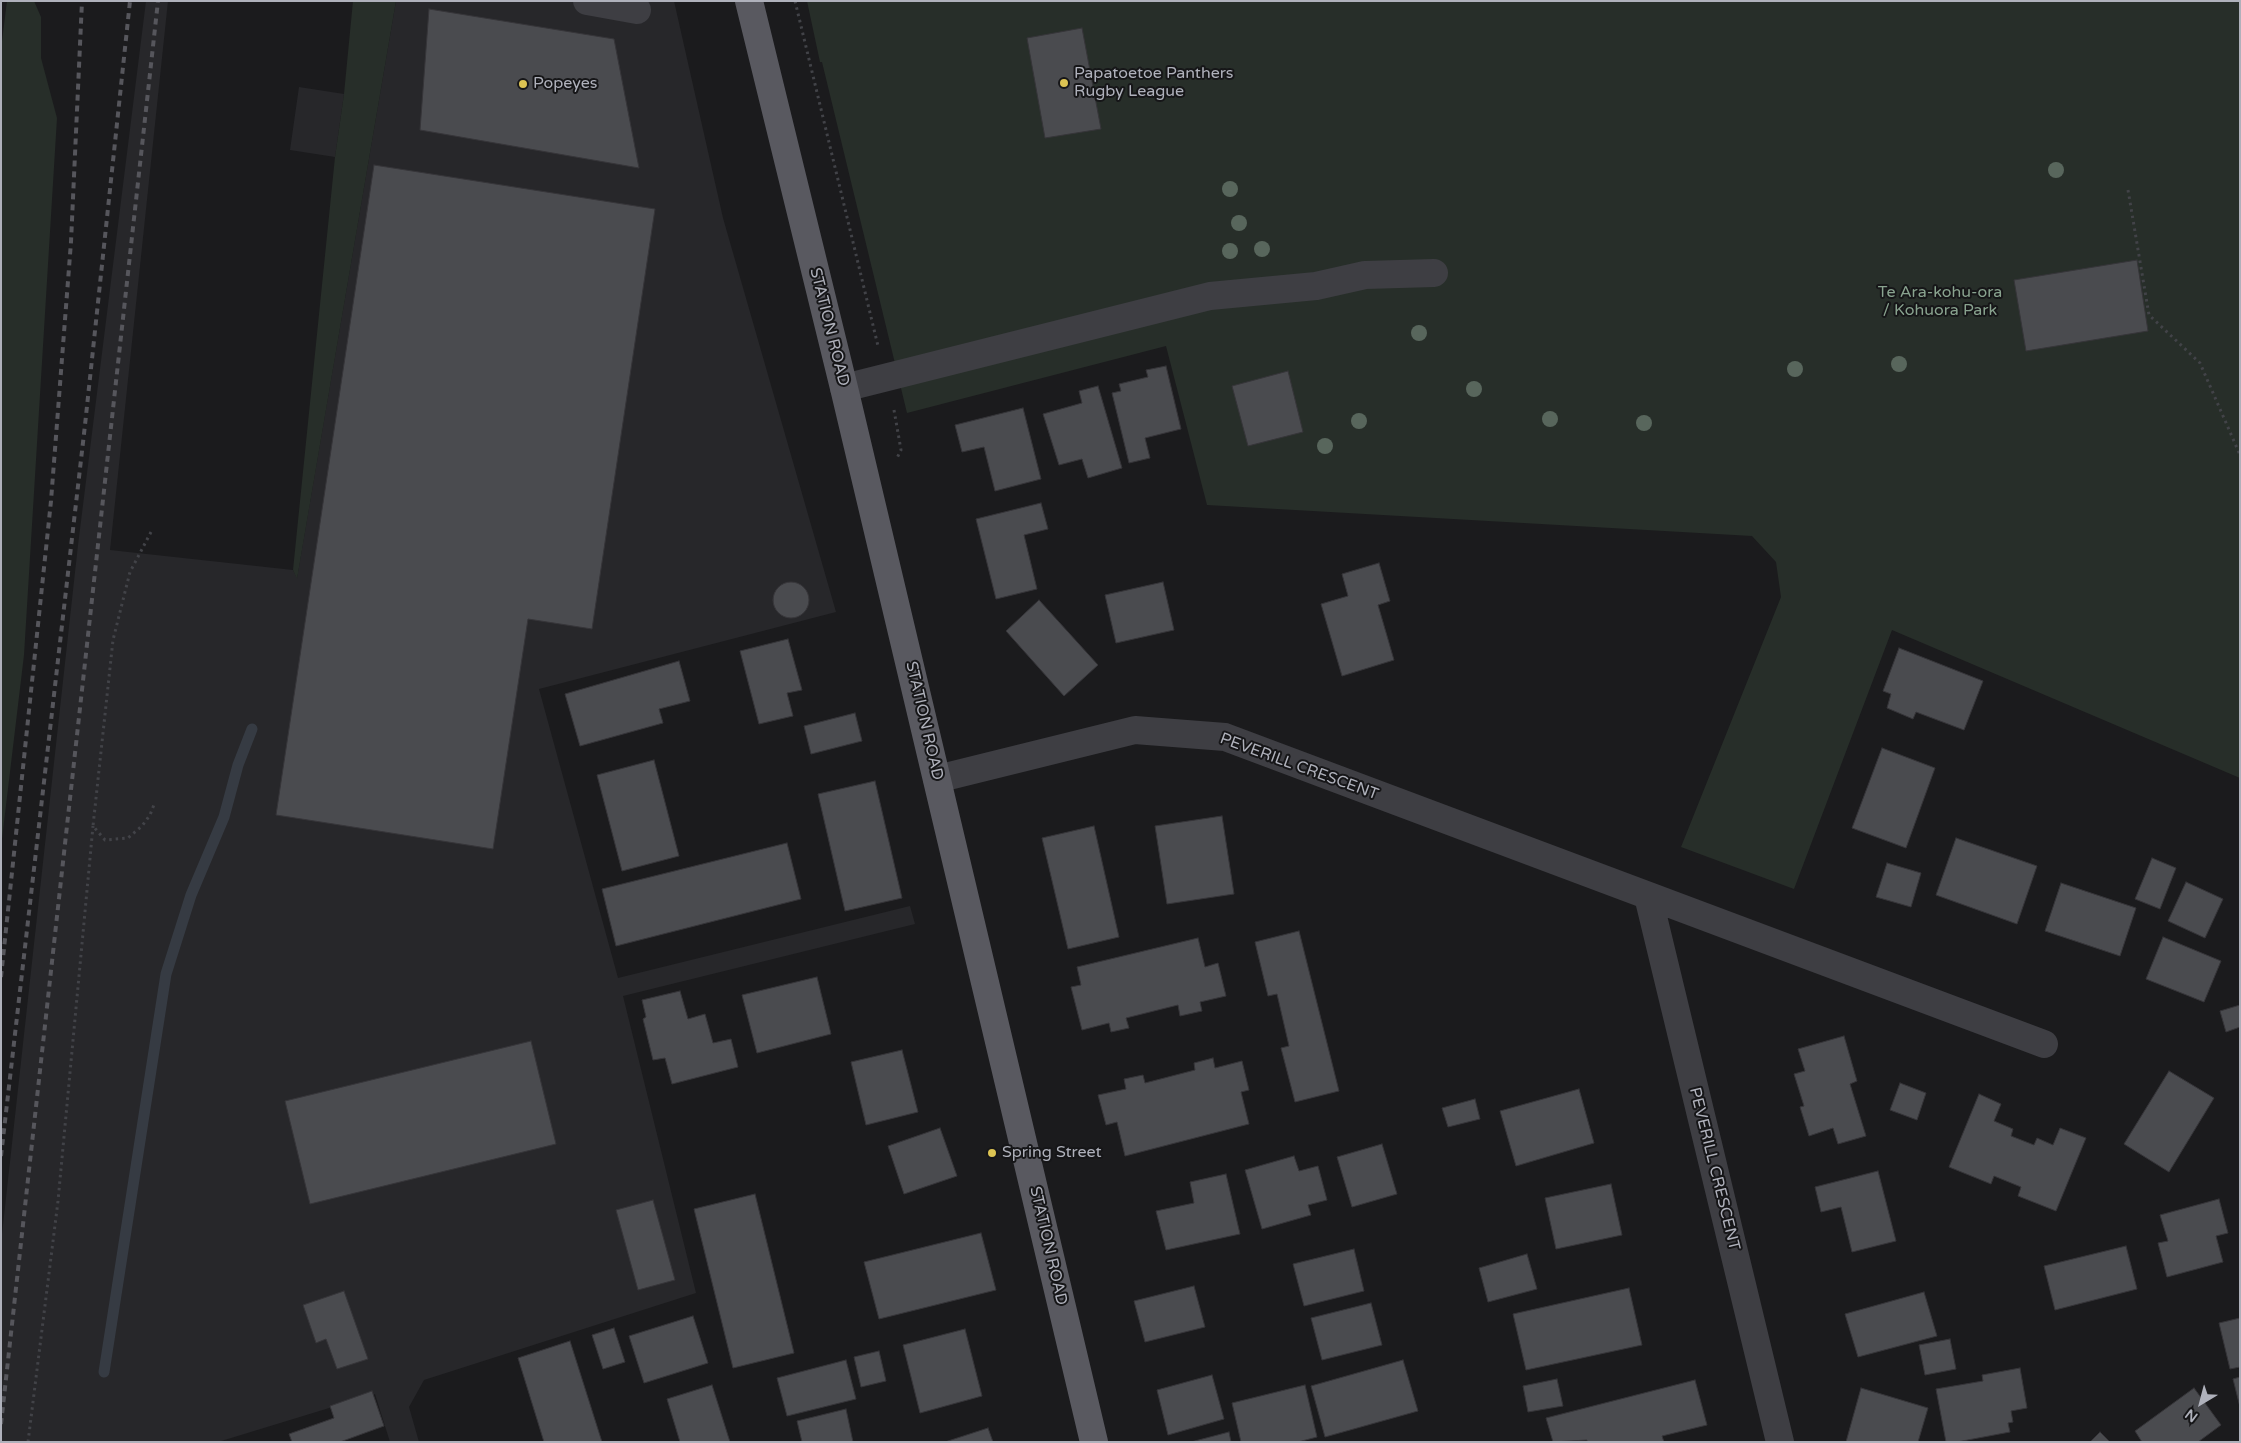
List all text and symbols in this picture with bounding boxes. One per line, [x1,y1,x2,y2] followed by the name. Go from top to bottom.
[1074,64,1234,102] place label: Papatoetoe Panthers Rugby League
[533,74,598,94] place label: Popeyes
[1058,77,1070,89] marker: Papatoetoe Panthers Rugby League
[517,78,529,90] marker: Popeyes
[805,266,853,388] street label: STATION ROAD
[1878,283,2002,321] park label: Te Ara-kohu-ora / Kohuora Park
[901,660,947,782] street label: STATION ROAD
[1217,729,1381,805] street label: PEVERILL CRESCENT
[1684,1086,1744,1252] street label: PEVERILL CRESCENT
[1002,1143,1102,1163] place label: Spring Street
[986,1147,998,1159] marker: Spring Street
[1025,1185,1071,1307] street label: STATION ROAD
[2176,1378,2226,1428] north arrow
[2182,1405,2201,1426] text: N

